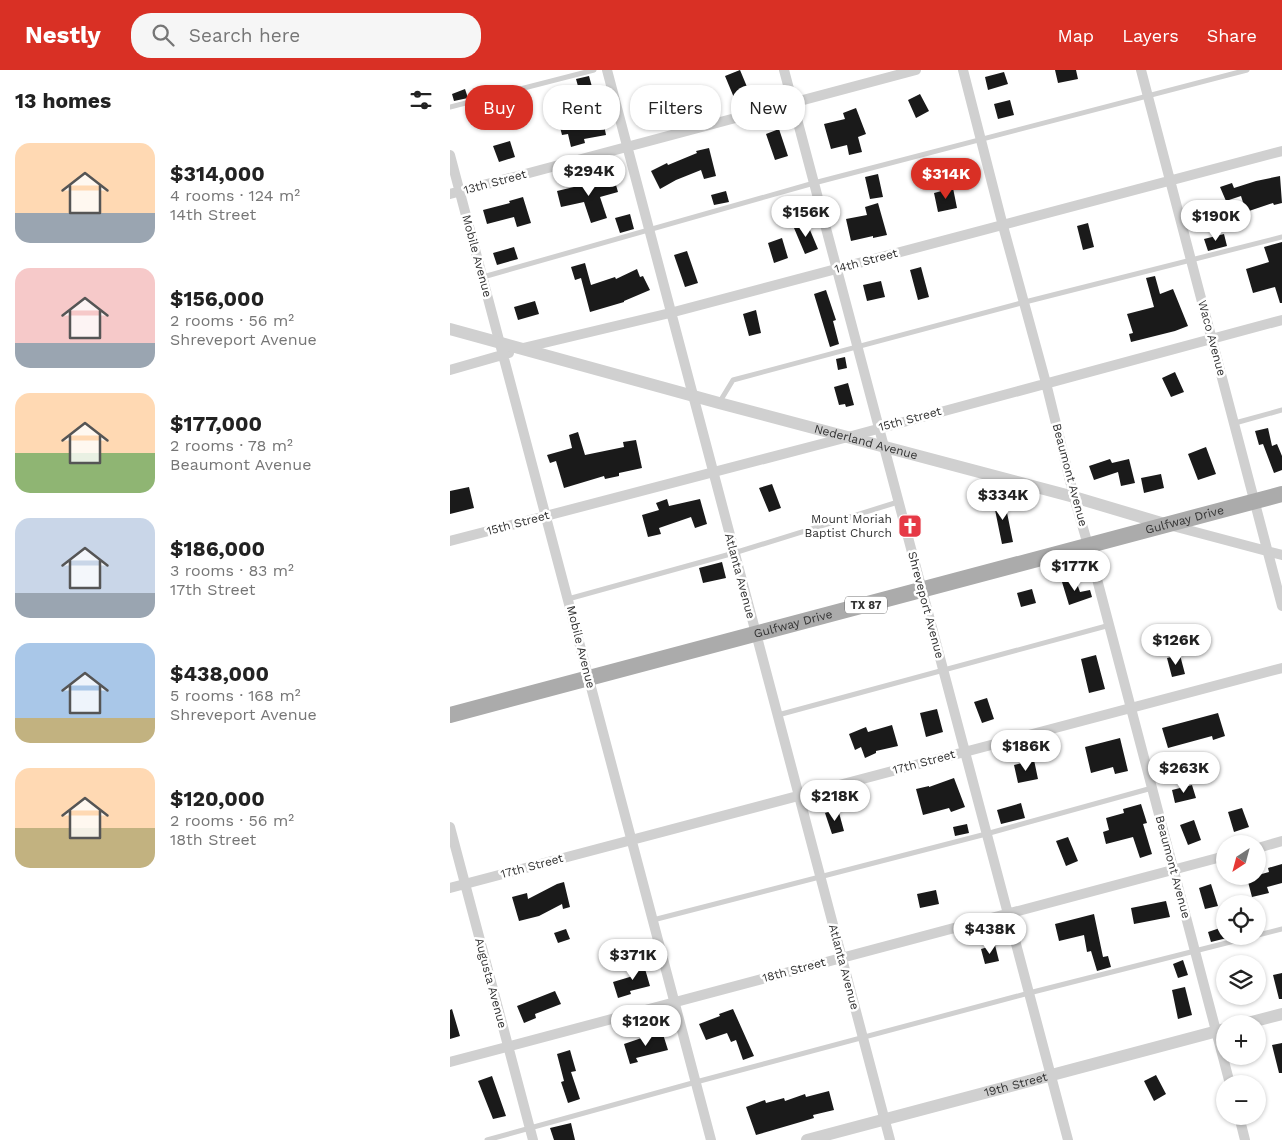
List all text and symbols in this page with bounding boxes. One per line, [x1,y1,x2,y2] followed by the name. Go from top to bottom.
[131,13,481,58] search box
[25,21,101,49] text: Nestly
[149,21,177,49] icon: search
[189,24,300,47] text: Search here
[1057,25,1094,46] text: Map
[1122,25,1179,46] text: Layers
[1207,25,1257,46] text: Share
[465,85,533,130] chip: Buy
[543,85,620,130] chip: Rent
[630,85,721,130] chip: Filters
[731,85,805,130] chip: New
[407,86,435,114] icon: filters
[15,88,111,113] text: 13 homes
[554,154,624,197] pin: $294K
[911,158,981,200] pin: $314K
[170,161,265,186] text: $314,000
[563,161,615,180] text: $294K
[55,163,115,223] icon: home
[922,164,970,183] text: $314K
[462,167,528,197] street label: 13th Street
[170,186,300,205] text: 4 rooms · 124 m²
[771,196,841,238] pin: $156K
[1181,200,1251,242] pin: $190K
[782,202,830,221] text: $156K
[170,205,256,224] text: 14th Street
[1192,206,1240,225] text: $190K
[459,213,495,299] street label: Mobile Avenue
[833,246,899,276] street label: 14th Street
[170,286,264,311] text: $156,000
[55,288,115,348] icon: home
[1195,299,1229,377] street label: Waco Avenue
[170,311,294,330] text: 2 rooms · 56 m²
[170,330,317,349] text: Shreveport Avenue
[877,404,943,434] street label: 15th Street
[170,411,262,436] text: $177,000
[55,413,115,473] icon: home
[813,421,919,462] street label: Nederland Avenue
[1050,422,1090,528] street label: Beaumont Avenue
[170,436,293,455] text: 2 rooms · 78 m²
[170,455,311,474] text: Beaumont Avenue
[968,478,1038,521] pin: $334K
[978,485,1028,504] text: $334K
[1144,503,1225,537] street label: Gulfway Drive
[485,508,551,538] street label: 15th Street
[804,512,892,540] place label: Mount Moriah Baptist Church
[897,513,923,539] church icon: Mount Moriah Baptist Church
[722,532,758,620] street label: Atlanta Avenue
[170,536,265,561] text: $186,000
[55,538,115,598] icon: home
[905,550,947,660] street label: Shreveport Avenue
[1040,550,1110,592] pin: $177K
[1051,556,1099,575] text: $177K
[170,561,294,580] text: 3 rooms · 83 m²
[170,580,255,599] text: 17th Street
[845,596,887,614] road number: TX 87
[564,604,598,690] street label: Mobile Avenue
[752,607,834,641] street label: Gulfway Drive
[1141,624,1211,666] pin: $126K
[1152,630,1200,649] text: $126K
[170,661,269,686] text: $438,000
[55,663,115,723] icon: home
[170,686,301,705] text: 5 rooms · 168 m²
[170,705,317,724] text: Shreveport Avenue
[991,730,1061,772] pin: $186K
[1002,736,1050,755] text: $186K
[891,747,957,777] street label: 17th Street
[1149,752,1219,794] pin: $263K
[1159,758,1209,777] text: $263K
[800,780,870,822] pin: $218K
[170,786,265,811] text: $120,000
[811,786,859,805] text: $218K
[55,788,115,848] icon: home
[170,811,294,830] text: 2 rooms · 56 m²
[1153,814,1193,920] street label: Beaumont Avenue
[170,830,256,849] text: 18th Street
[1216,835,1266,885] north arrow
[1216,835,1266,1125] map controls
[499,851,565,881] street label: 17th Street
[1216,895,1266,945] button: locate
[955,912,1025,955] pin: $438K
[964,919,1016,938] text: $438K
[826,923,862,1011] street label: Atlanta Avenue
[472,936,510,1030] street label: Augusta Avenue
[598,938,668,981] pin: $371K
[609,945,657,964] text: $371K
[761,955,827,985] street label: 18th Street
[1216,955,1266,1005] button: layers
[611,1004,681,1047] pin: $120K
[622,1011,670,1030] text: $120K
[1216,1015,1266,1065] button: +
[983,1069,1049,1100] street label: 19th Street
[1216,1075,1266,1125] button: −

